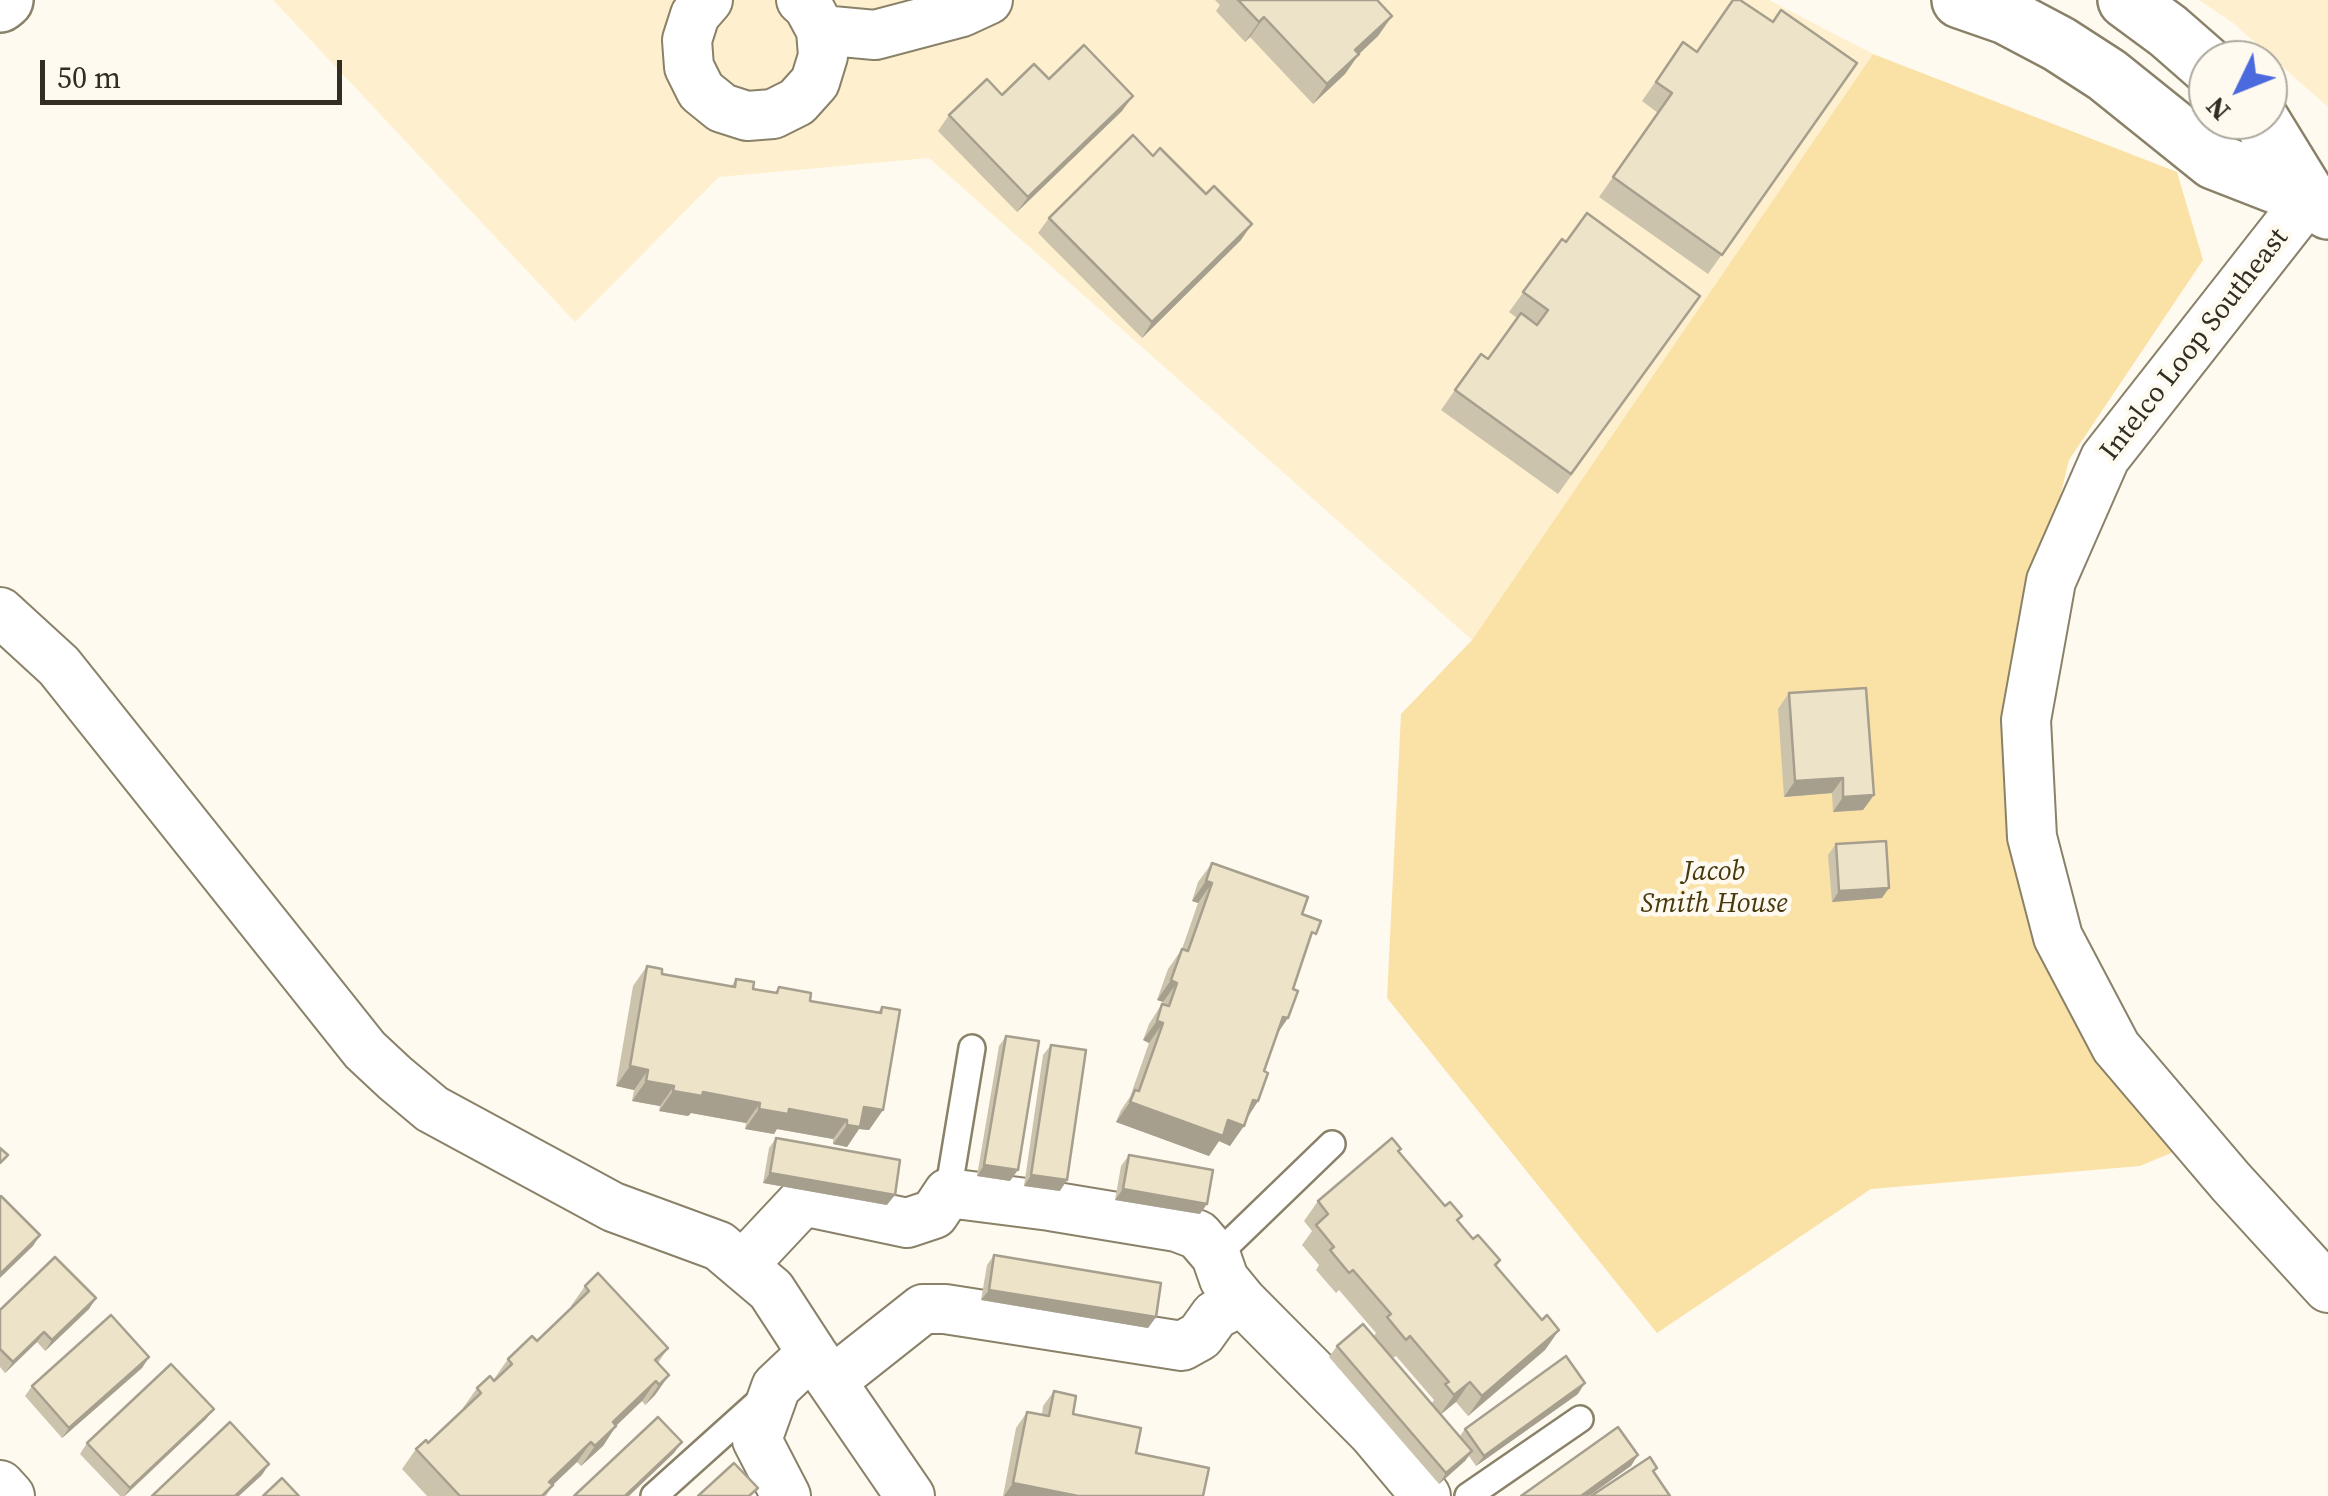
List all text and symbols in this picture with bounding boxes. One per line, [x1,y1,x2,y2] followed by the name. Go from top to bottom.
[45,40,348,102] scale bar
[2188,40,2288,140] north arrow
[57,57,121,98] text: 50 m
[2197,89,2238,130] text: N
[2094,222,2296,468] street label: Intelco Loop Southeast
[1640,856,1788,922] park label: Jacob Smith House

